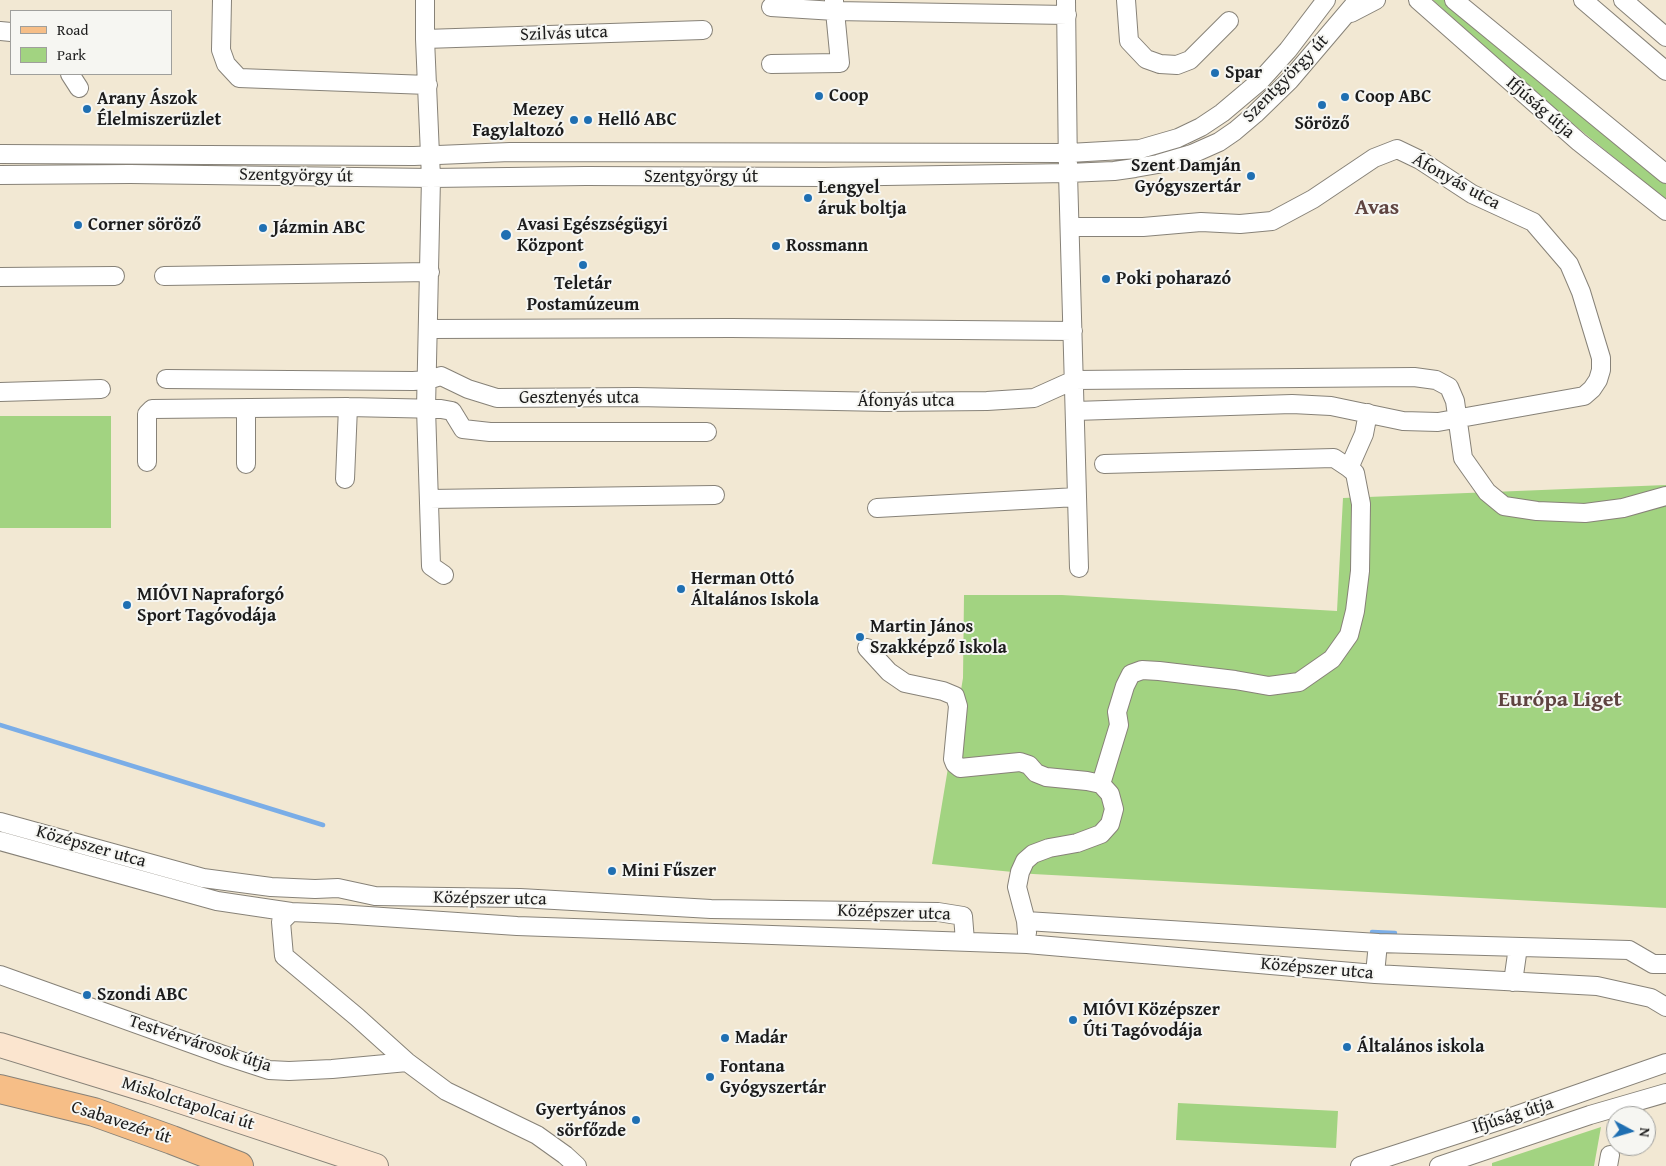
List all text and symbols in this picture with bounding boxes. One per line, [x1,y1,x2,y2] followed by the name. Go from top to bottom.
[10,10,172,75] legend
[57,19,88,40] text: Road
[520,22,608,46] street label: Szilvás utca
[1239,30,1333,128] street label: Szentgyörgy út
[57,44,86,65] text: Park
[1225,62,1262,84] place label: Spar
[1209,67,1221,79] marker: Spar
[1501,72,1579,144] street label: Ifjúság útja
[829,85,869,107] place label: Coop
[1355,86,1431,108] place label: Coop ABC
[97,88,221,130] place label: Arany Ászok Élelmiszerüzlet
[813,90,825,102] marker: Coop
[1339,91,1351,103] marker: Coop ABC
[473,99,564,142] place label: Mezey Fagylaltozó
[1316,99,1328,111] marker: Söröző
[81,103,93,115] marker: Arany Ászok Élelmiszerüzlet
[598,109,677,131] place label: Helló ABC
[1294,113,1350,135] place label: Söröző
[568,114,580,126] marker: Mezey Fagylaltozó
[582,114,594,126] marker: Helló ABC
[1408,149,1504,215] street label: Áfonyás utca
[1131,155,1241,198] place label: Szent Damján Gyógyszertár
[239,164,353,188] street label: Szentgyörgy út
[644,166,758,188] street label: Szentgyörgy út
[1245,170,1257,182] marker: Szent Damján Gyógyszertár
[818,177,906,220] place label: Lengyel áruk boltja
[802,192,814,204] marker: Lengyel áruk boltja
[1355,195,1399,221] district label: Avas
[88,214,201,236] place label: Corner söröző
[517,214,668,256] place label: Avasi Egészségügyi Központ
[273,217,365,239] place label: Jázmin ABC
[72,219,84,231] marker: Corner söröző
[257,222,269,234] marker: Jázmin ABC
[499,228,513,242] marker: Avasi Egészségügyi Központ
[786,235,868,257] place label: Rossmann
[770,240,782,252] marker: Rossmann
[577,259,589,271] marker: Teletár Postamúzeum
[1116,268,1231,290] place label: Poki poharazó
[527,273,639,316] place label: Teletár Postamúzeum
[1100,273,1112,285] marker: Poki poharazó
[519,387,639,409] street label: Gesztenyés utca
[857,390,955,412] street label: Áfonyás utca
[691,568,819,610] place label: Herman Ottó Általános Iskola
[675,583,687,595] marker: Herman Ottó Általános Iskola
[137,584,284,626] place label: MIÓVI Napraforgó Sport Tagóvodája
[121,599,133,611] marker: MIÓVI Napraforgó Sport Tagóvodája
[870,616,1007,659] place label: Martin János Szakképző Iskola
[854,631,866,643] marker: Martin János Szakképző Iskola
[1498,687,1622,713] district label: Európa Liget
[34,821,148,873] street label: Középszer utca
[622,860,716,882] place label: Mini Fűszer
[606,865,618,877] marker: Mini Fűszer
[433,887,547,911] street label: Középszer utca
[837,900,951,926] street label: Középszer utca
[1260,953,1374,985] street label: Középszer utca
[97,984,188,1006] place label: Szondi ABC
[81,989,93,1001] marker: Szondi ABC
[1083,999,1220,1042] place label: MIÓVI Középszer Úti Tagóvodája
[126,1011,274,1077] street label: Testvérvárosok útja
[1067,1014,1079,1026] marker: MIÓVI Középszer Úti Tagóvodája
[735,1027,788,1049] place label: Madár
[719,1032,731,1044] marker: Madár
[1357,1036,1484,1058] place label: Általános iskola
[1341,1041,1353,1053] marker: Általános iskola
[720,1056,826,1098] place label: Fontana Gyógyszertár
[704,1071,716,1083] marker: Fontana Gyógyszertár
[119,1072,257,1136] street label: Miskolctapolcai út
[1470,1093,1556,1139] street label: Ifjúság útja
[68,1097,174,1149] street label: Csabavezér út
[536,1099,626,1142] place label: Gyertyános sörfőzde
[1606,1106,1656,1156] north arrow
[630,1114,642,1126] marker: Gyertyános sörfőzde
[1634,1127,1655,1138] text: N

